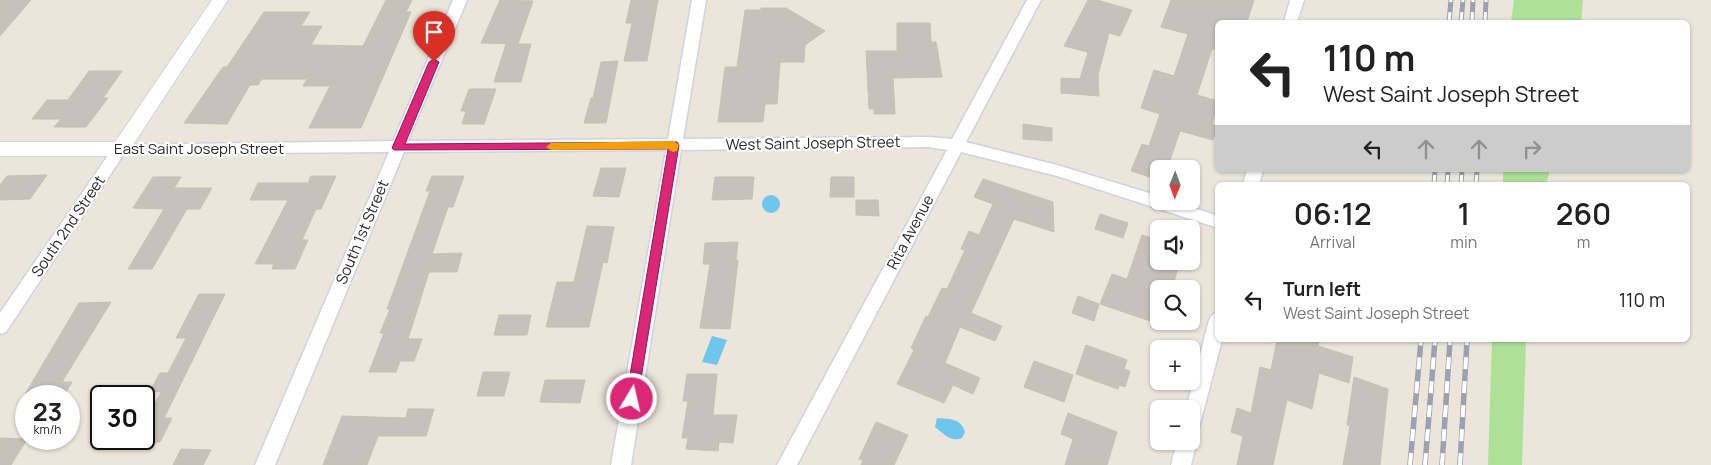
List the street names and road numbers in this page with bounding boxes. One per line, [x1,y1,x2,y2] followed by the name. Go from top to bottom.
[725,131,901,155] street label: West Saint Joseph Street
[114,138,284,159] street label: East Saint Joseph Street
[26,171,110,281] street label: South 2nd Street
[331,176,393,288] street label: South 1st Street
[882,191,939,273] street label: Rita Avenue

